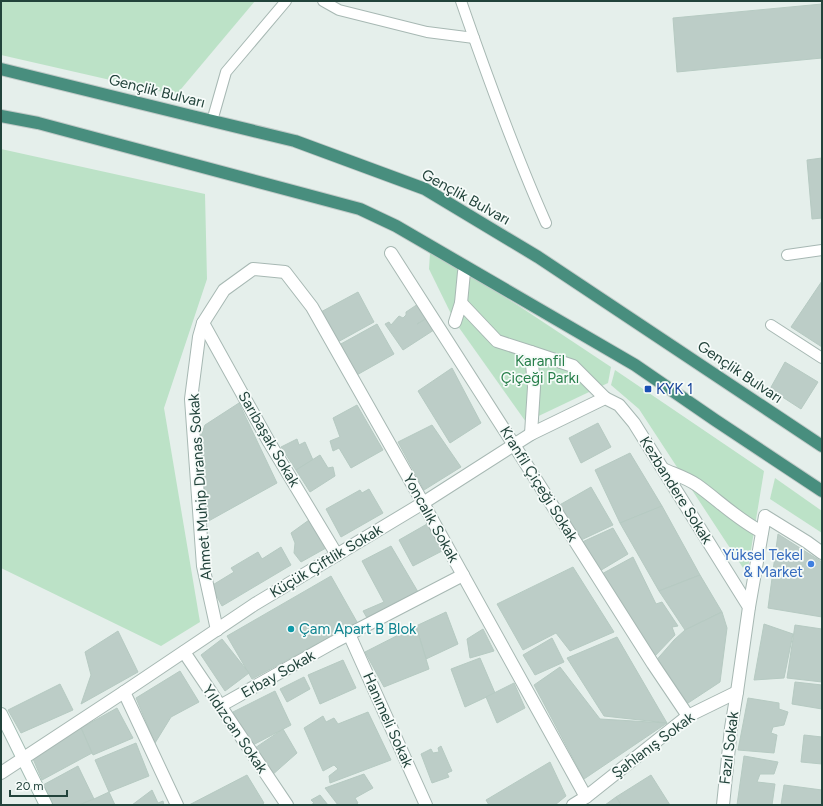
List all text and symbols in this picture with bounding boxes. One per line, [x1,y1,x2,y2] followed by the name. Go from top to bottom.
[107,70,207,112] street label: Gençlik Bulvarı
[419,165,513,229] street label: Gençlik Bulvarı
[694,337,786,407] street label: Gençlik Bulvarı
[501,352,579,387] park label: Karanfil Çiçeği Parkı
[656,380,693,398] place label: KYK 1
[643,384,653,394] marker: KYK 1
[234,388,304,491] street label: Sarıbaşak Sokak
[184,392,216,581] street label: Ahmet Muhip Dıranas Sokak
[496,423,582,546] street label: Kranfil Çiçeği Sokak
[636,433,717,548] street label: Kezbandere Sokak
[399,470,463,566] street label: Yoncalık Sokak
[266,520,386,602] street label: Küçük Çiftlik Sokak
[722,546,803,581] place label: Yüksel Tekel & Market
[806,559,816,569] marker: Yüksel Tekel & Market
[299,620,417,638] place label: Çam Apart B Blok
[286,624,296,634] marker: Çam Apart B Blok
[238,646,319,702] street label: Erbay Sokak
[359,670,417,771] street label: Hanımeli Sokak
[199,681,272,777] street label: Yıldızcan Sokak
[608,708,698,782] street label: Şahlanış Sokak
[716,710,742,786] street label: Fazıl Sokak
[10,772,67,798] scale bar
[16,779,44,793] text: 20 m

